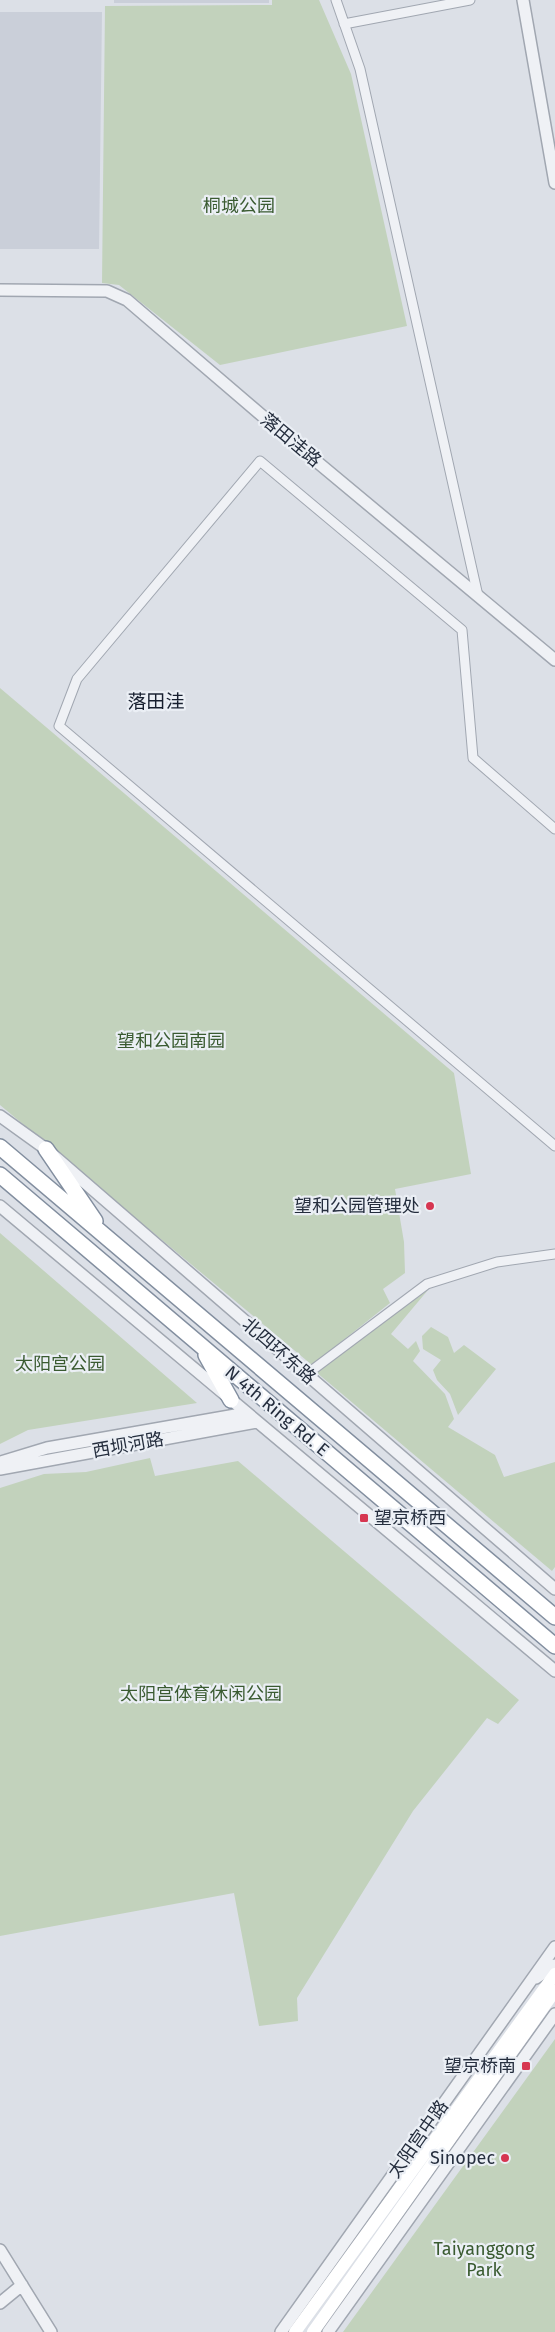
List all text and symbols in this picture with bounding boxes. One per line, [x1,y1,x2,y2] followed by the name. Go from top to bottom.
[203,195,275,217] park label: 桐城公园
[256,408,326,472] street label: 落田洼路
[127,690,185,713] district label: 落田洼
[117,1030,225,1052] park label: 望和公园南园
[294,1195,420,1217] place label: 望和公园管理处
[424,1200,436,1212] marker: 望和公园管理处
[238,1313,320,1389] street label: 北四环东路
[15,1353,105,1375] park label: 太阳宫公园
[220,1361,334,1461] street label: N 4th Ring Rd. E
[91,1428,165,1462] street label: 西坝河路
[374,1507,446,1529] place label: 望京桥西
[358,1512,370,1524] marker: 望京桥西
[120,1683,282,1705] park label: 太阳宫体育休闲公园
[444,2055,516,2077] place label: 望京桥南
[520,2060,532,2072] marker: 望京桥南
[383,2096,453,2182] street label: 太阳宫中路
[430,2147,495,2169] place label: Sinopec
[499,2152,511,2164] marker: Sinopec
[433,2238,535,2281] park label: Taiyanggong Park

